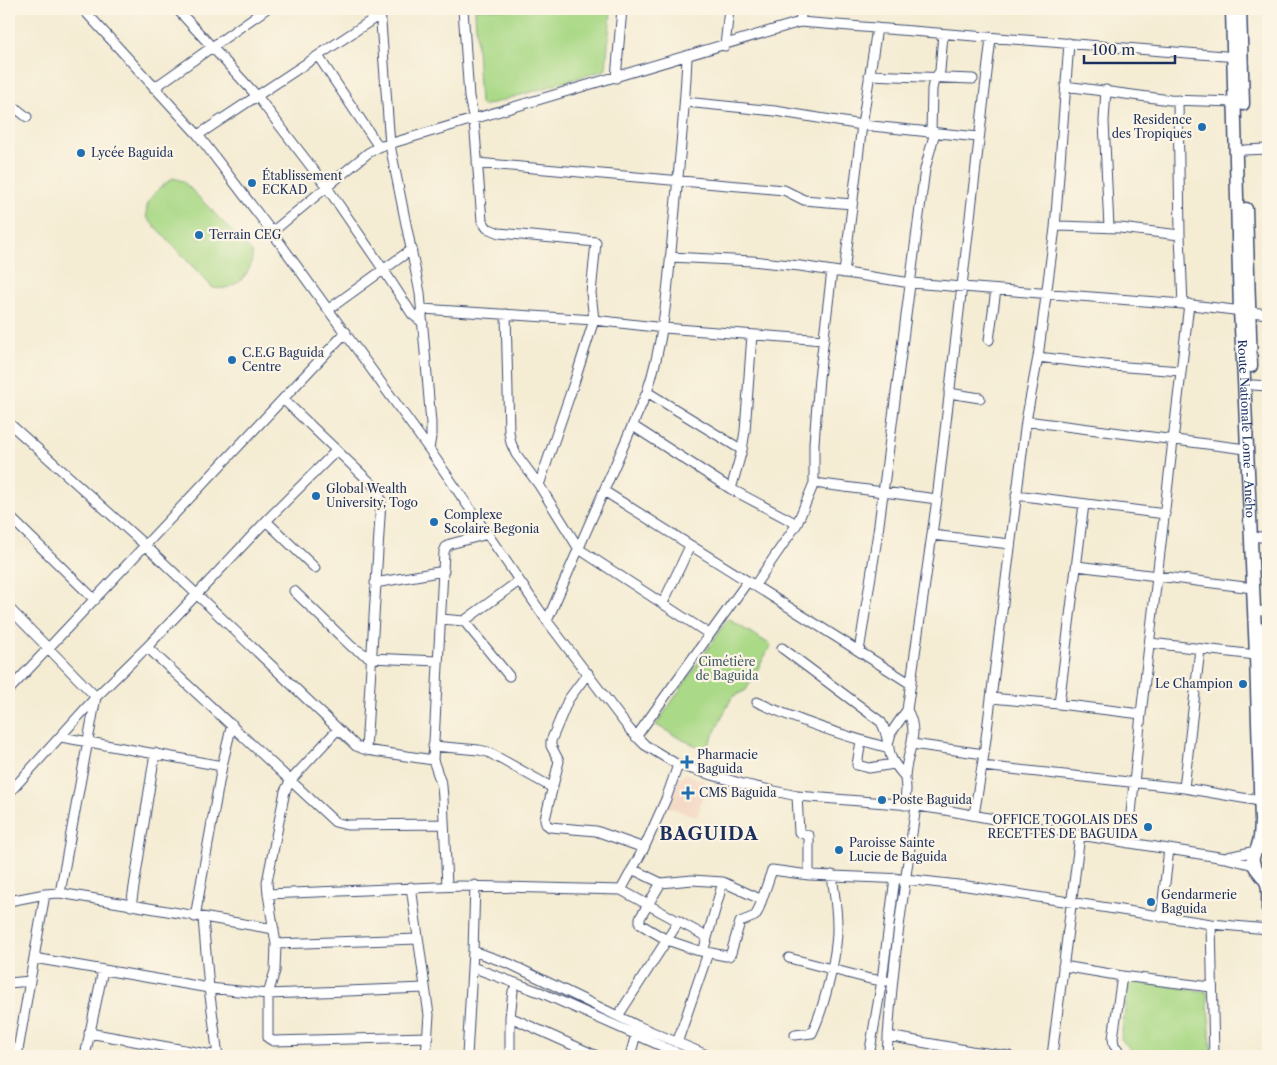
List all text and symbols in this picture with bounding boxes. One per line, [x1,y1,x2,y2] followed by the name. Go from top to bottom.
[1084,32,1176,64] scale bar
[1092,40,1135,59] text: 100 m
[1112,112,1192,141] place label: Residence des Tropiques
[1196,121,1208,133] marker: Residence des Tropiques
[91,145,174,160] place label: Lycée Baguida
[75,147,87,159] marker: Lycée Baguida
[262,167,343,197] place label: Établissement ECKAD
[246,177,258,189] marker: Établissement ECKAD
[209,227,282,242] place label: Terrain CEG
[193,229,205,241] marker: Terrain CEG
[1235,339,1258,518] street label: Route Nationale Lomé - Aného
[242,345,325,374] place label: C.E.G Baguida Centre
[226,354,238,366] marker: C.E.G Baguida Centre
[326,481,418,510] place label: Global Wealth University, Togo
[310,490,322,502] marker: Global Wealth University, Togo
[444,507,540,536] place label: Complexe Scolaire Begonia
[428,516,440,528] marker: Complexe Scolaire Begonia
[696,654,759,683] park label: Cimétière de Baguida
[1155,676,1233,691] place label: Le Champion
[1237,678,1249,690] marker: Le Champion
[697,747,758,776] place label: Pharmacie Baguida
[681,756,693,768] marker: Pharmacie Baguida
[699,785,777,800] place label: CMS Baguida
[681,786,695,800] marker: CMS Baguida
[892,792,973,807] place label: Poste Baguida
[876,794,888,806] marker: Poste Baguida
[987,812,1139,841] place label: OFFICE TOGOLAIS DES RECETTES DE BAGUIDA
[1142,821,1154,833] marker: OFFICE TOGOLAIS DES RECETTES DE BAGUIDA
[659,823,759,845] district label: BAGUIDA
[849,835,948,864] place label: Paroisse Sainte Lucie de Baguida
[833,844,845,856] marker: Paroisse Sainte Lucie de Baguida
[1161,887,1237,916] place label: Gendarmerie Baguida
[1145,896,1157,908] marker: Gendarmerie Baguida

